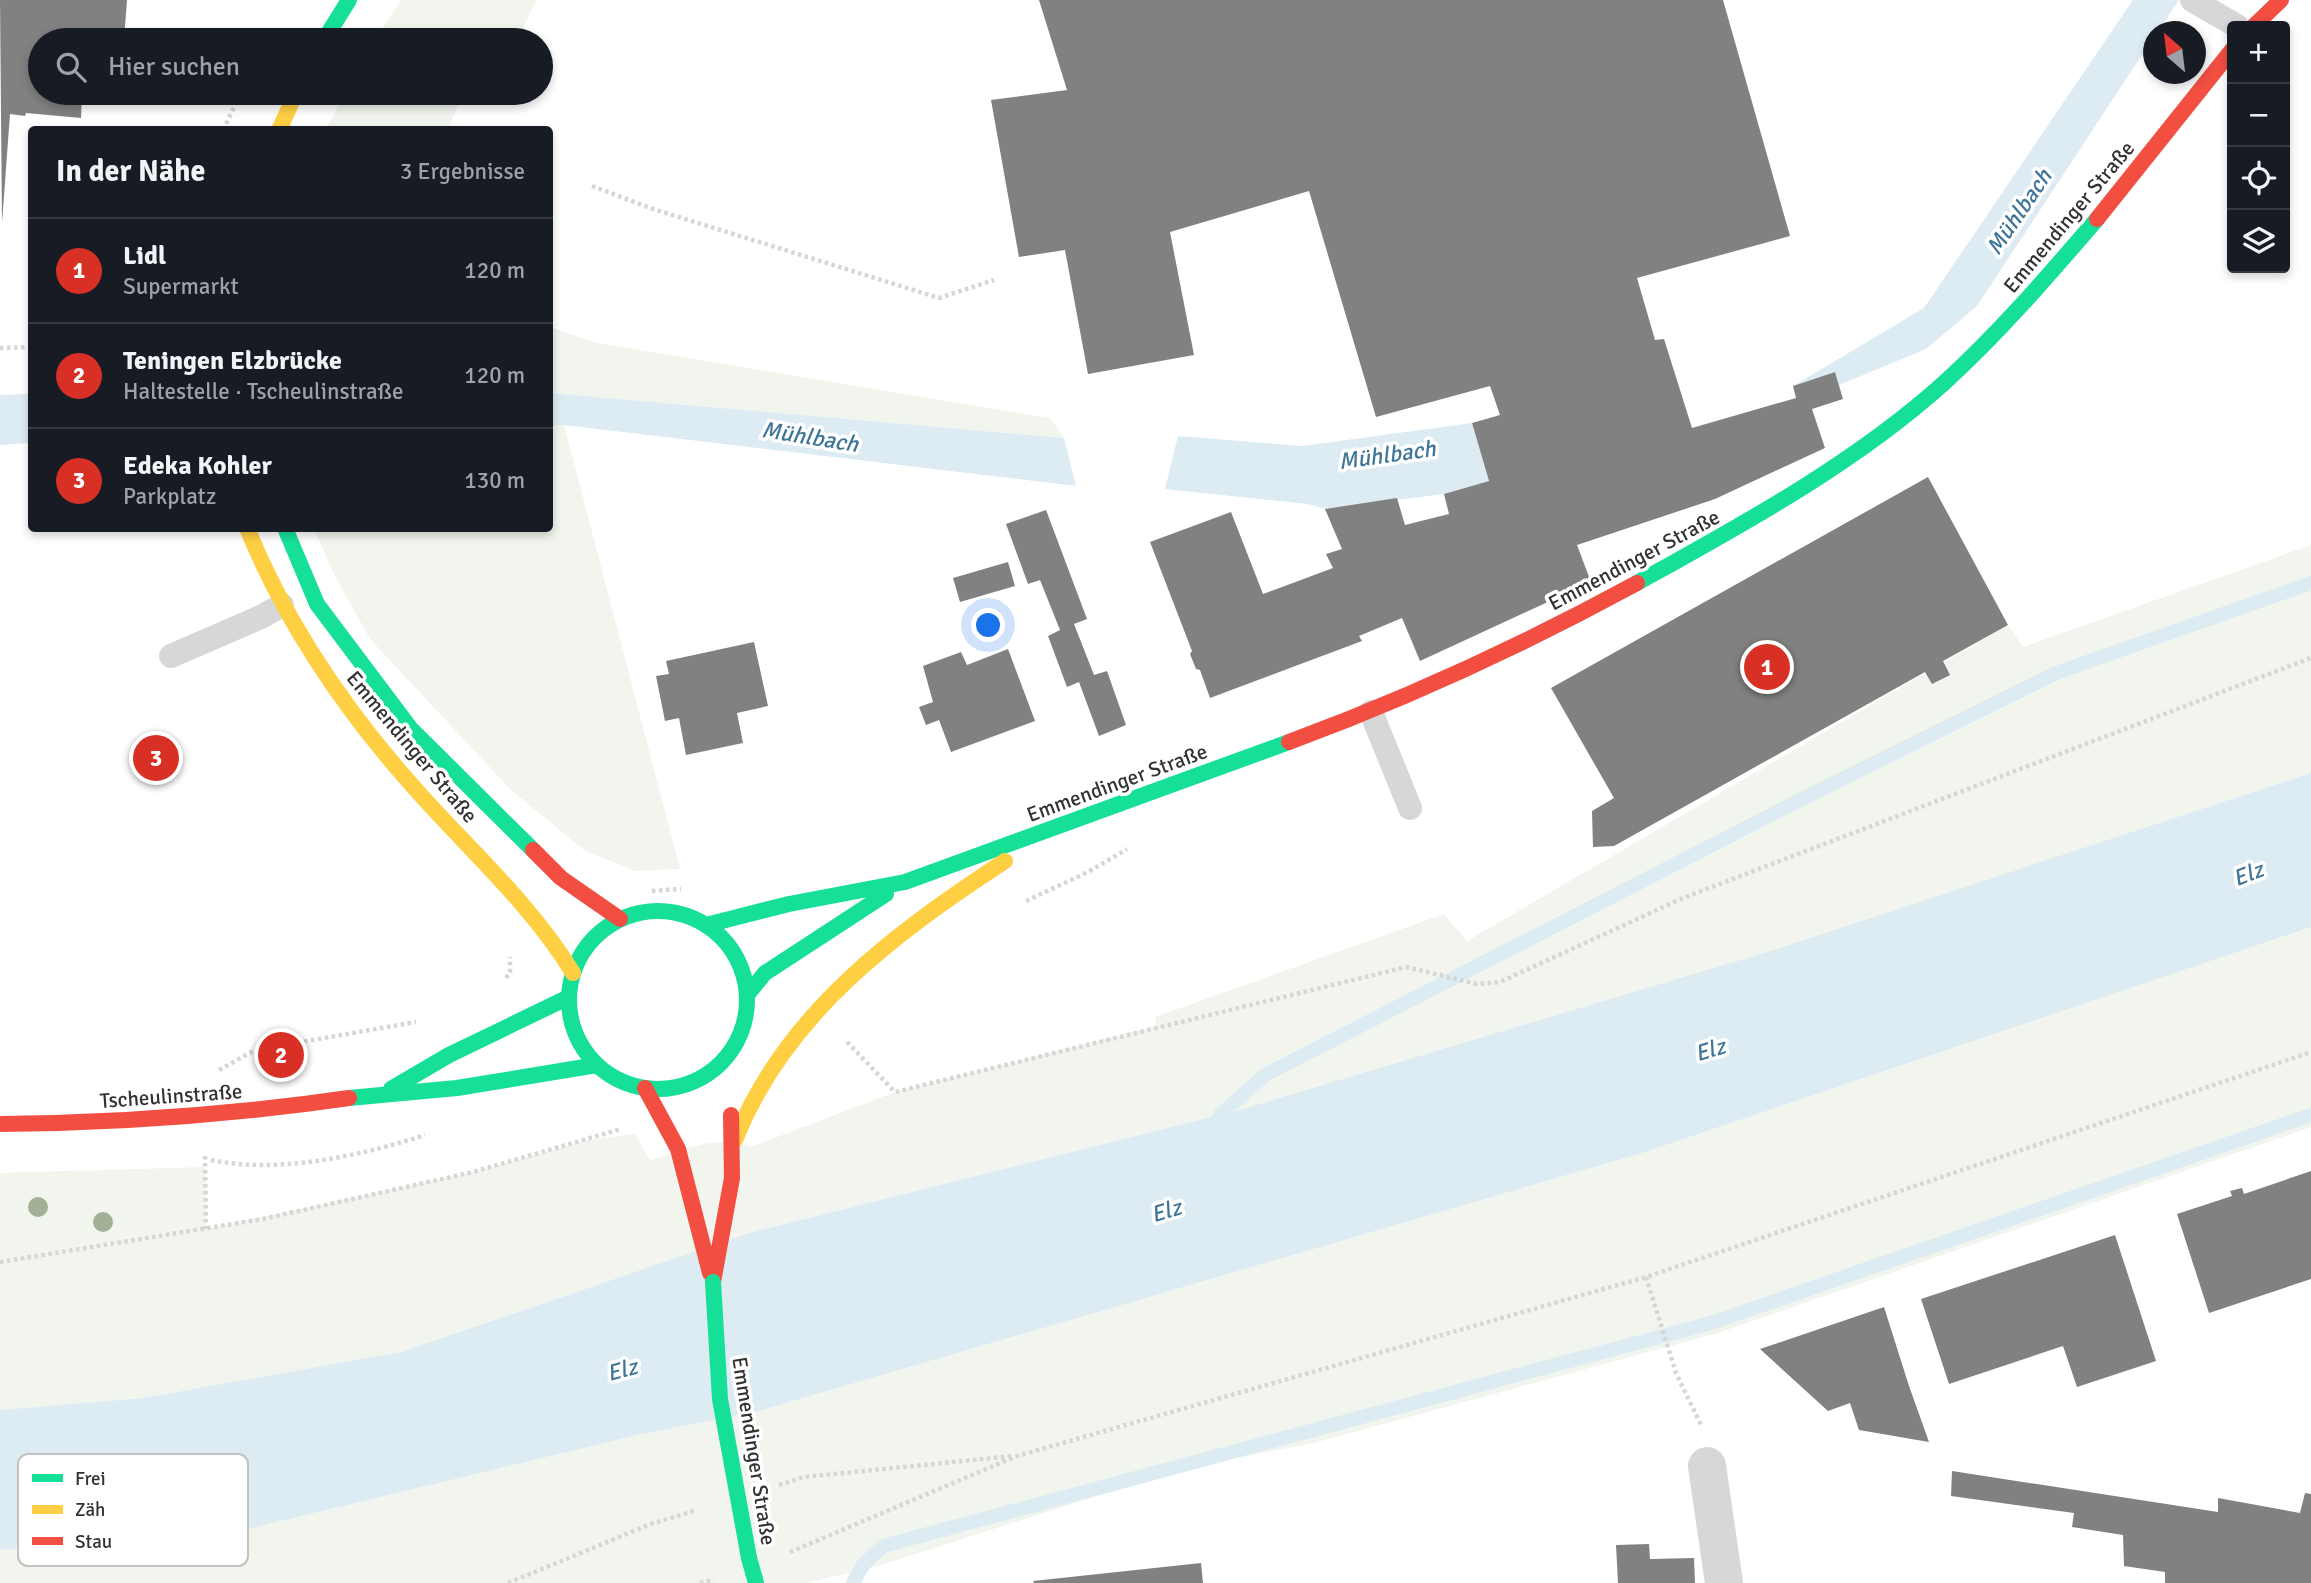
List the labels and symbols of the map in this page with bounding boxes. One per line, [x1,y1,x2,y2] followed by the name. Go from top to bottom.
[2143,21,2206,84] north arrow
[1998,136,2140,298] street label: Emmendinger Straße
[1980,162,2059,261] water label: Mühlbach
[760,415,862,459] water label: Mühlbach
[1337,434,1439,476] water label: Mühlbach
[1544,504,1724,616] street label: Emmendinger Straße
[971,608,1005,642] your location
[1744,641,1790,693] pin: 1
[341,666,483,828] street label: Emmendinger Straße
[133,732,179,784] pin: 3
[1023,738,1211,828] street label: Emmendinger Straße
[2229,854,2269,893] water label: Elz
[258,1029,304,1081] pin: 2
[1691,1031,1730,1068] water label: Elz
[99,1078,243,1114] street label: Tscheulinstraße
[1147,1192,1186,1229] water label: Elz
[604,1352,642,1388] water label: Elz
[726,1355,782,1547] street label: Emmendinger Straße
[18,1454,248,1566] legend
[75,1467,106,1491] text: Frei
[75,1498,105,1522] text: Zäh
[75,1530,112,1554] text: Stau

